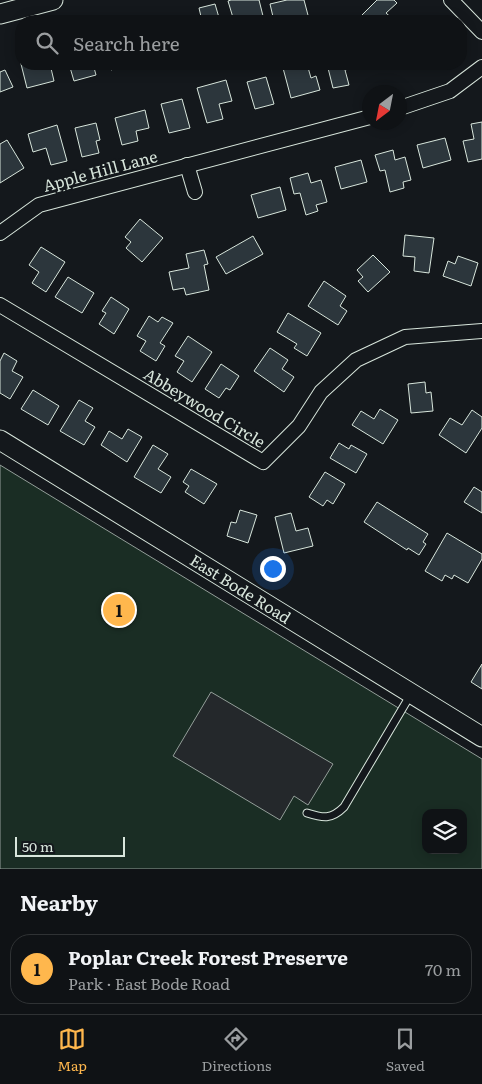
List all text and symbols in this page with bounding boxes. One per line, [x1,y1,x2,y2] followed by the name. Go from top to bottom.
[15,15,467,70] search box
[33,29,61,57] icon: search
[73,29,180,57] text: Search here
[362,85,407,130] north arrow
[40,143,160,197] street label: Apple Hill Lane
[140,361,270,453] street label: Abbeywood Circle
[186,547,296,629] street label: East Bode Road
[260,556,286,582] your location
[103,591,135,629] pin: 1
[422,809,467,854] map controls
[422,809,467,854] button: layers
[15,834,125,857] scale bar
[22,836,54,856] text: 50 m
[20,886,98,917] text: Nearby
[68,943,348,971] text: Poplar Creek Forest Preserve
[34,957,40,981] text: 1
[425,957,461,981] text: 70 m
[68,971,230,995] text: Park · East Bode Road
[57,1025,87,1075] tab: Map
[201,1025,271,1075] tab: Directions
[386,1025,425,1075] tab: Saved

